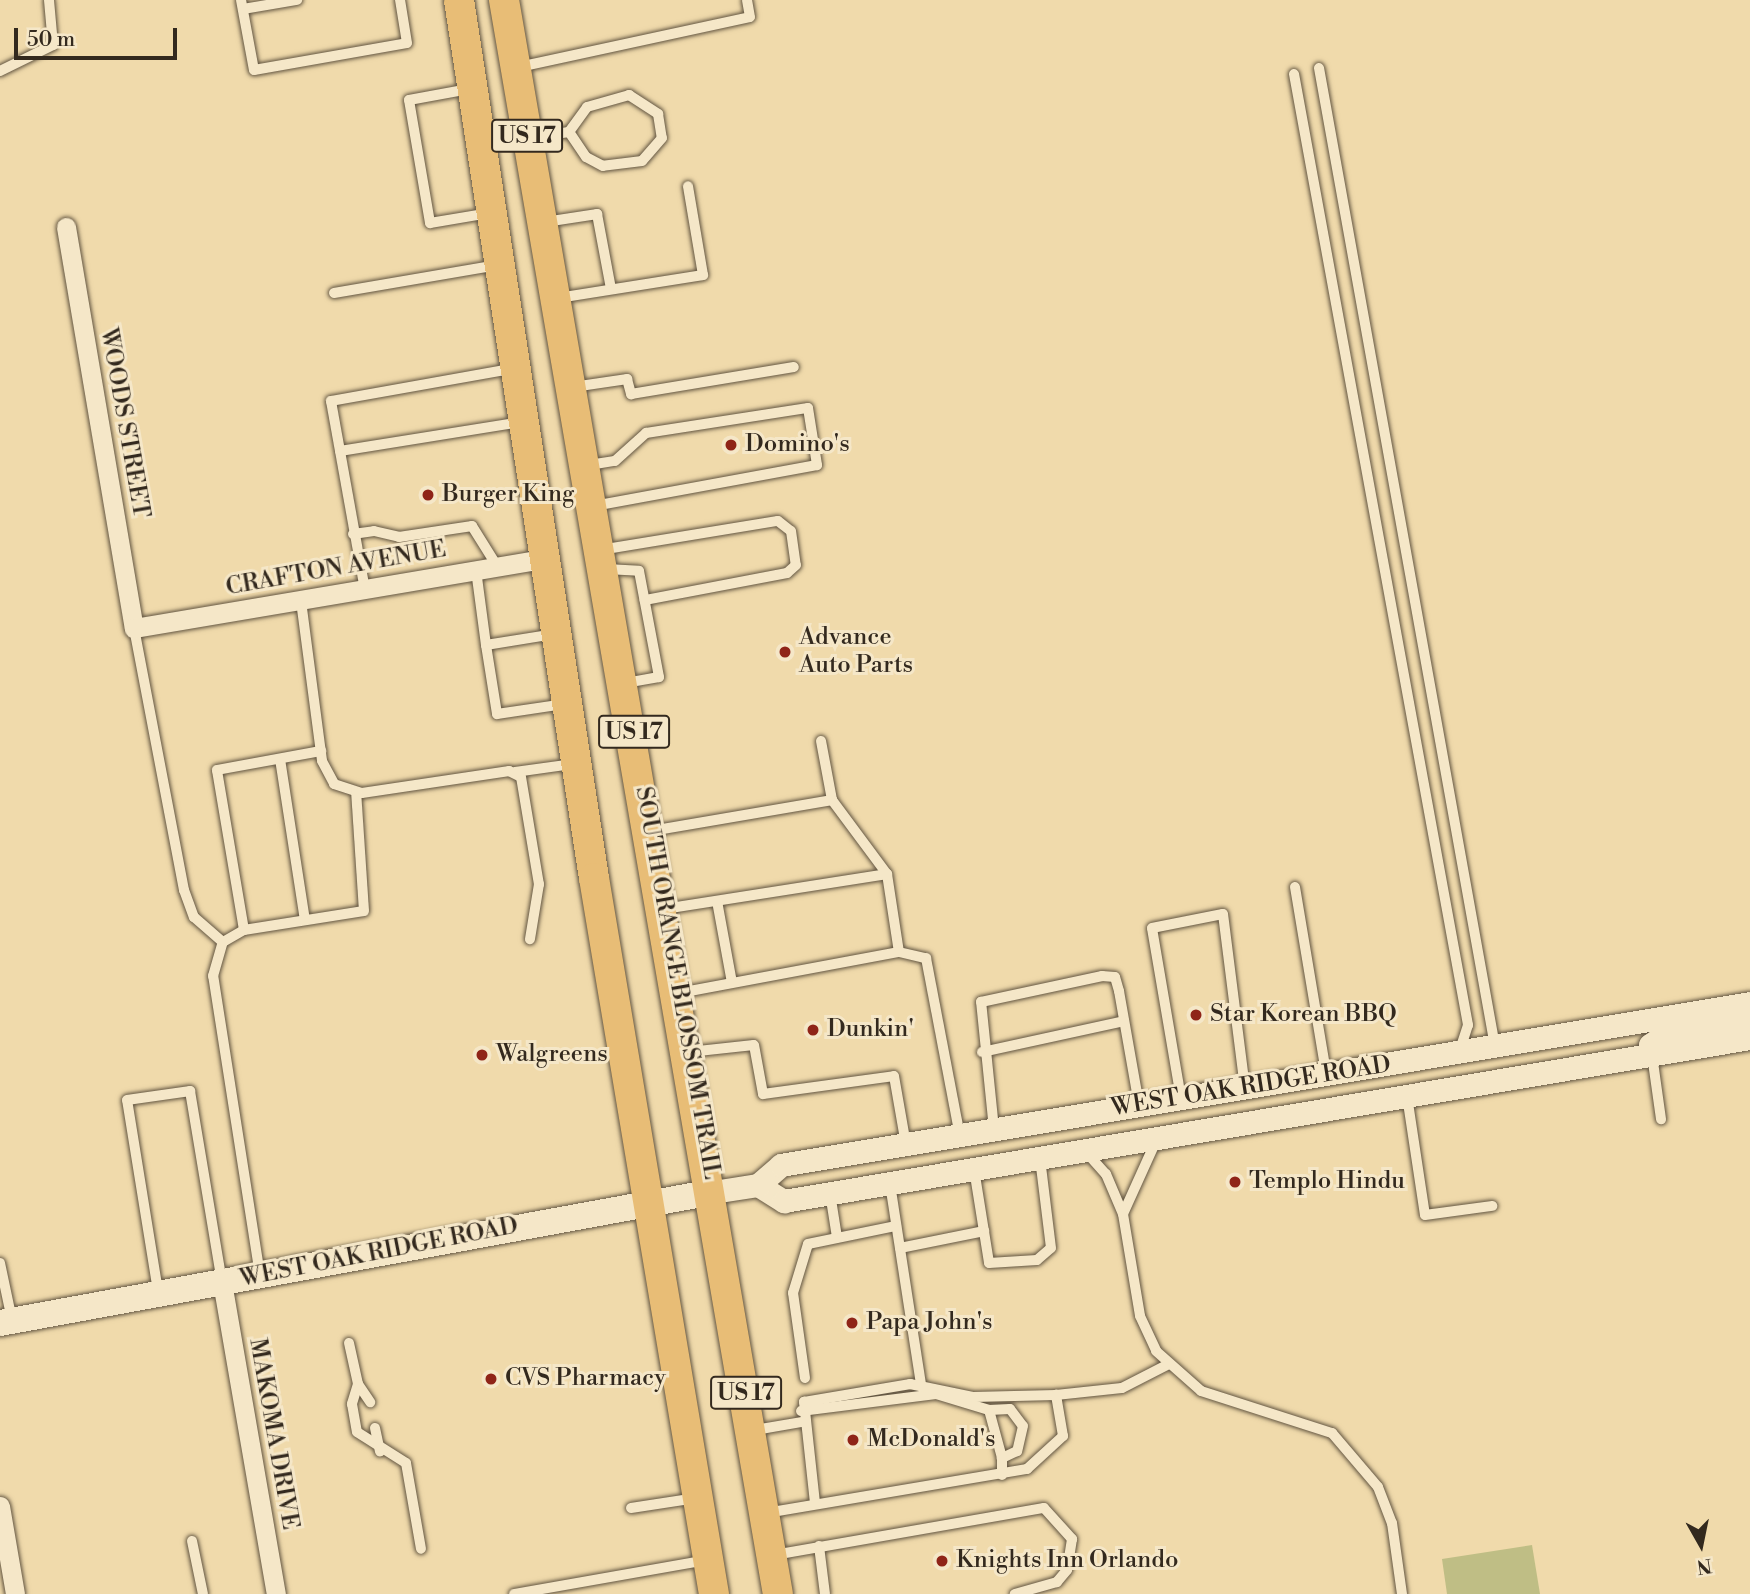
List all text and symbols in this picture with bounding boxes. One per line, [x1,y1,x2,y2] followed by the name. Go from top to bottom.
[18,14,180,58] scale bar
[27,27,75,53] text: 50 m
[490,116,564,155] road number: US 17
[93,326,155,520] street label: WOODS STREET
[745,431,850,459] place label: Domino's
[723,437,739,453] marker: Domino's
[442,481,574,509] place label: Burger King
[420,487,436,503] marker: Burger King
[224,535,448,603] street label: CRAFTON AVENUE
[799,624,913,680] place label: Advance Auto Parts
[777,644,793,660] marker: Advance Auto Parts
[597,712,671,752] road number: US 17
[628,785,726,1181] street label: SOUTH ORANGE BLOSSOM TRAIL
[1210,1001,1397,1029] place label: Star Korean BBQ
[1188,1007,1204,1023] marker: Star Korean BBQ
[827,1016,914,1044] place label: Dunkin'
[805,1022,821,1038] marker: Dunkin'
[496,1041,608,1069] place label: Walgreens
[474,1047,490,1063] marker: Walgreens
[1109,1051,1393,1123] street label: WEST OAK RIDGE ROAD
[1249,1168,1405,1196] place label: Templo Hindu
[1227,1174,1243,1190] marker: Templo Hindu
[237,1212,521,1294] street label: WEST OAK RIDGE ROAD
[866,1309,993,1337] place label: Papa John's
[844,1315,860,1331] marker: Papa John's
[242,1336,304,1532] street label: MAKOMA DRIVE
[505,1365,666,1393] place label: CVS Pharmacy
[483,1371,499,1387] marker: CVS Pharmacy
[709,1374,783,1412] road number: US 17
[867,1426,996,1454] place label: McDonald's
[845,1432,861,1448] marker: McDonald's
[1666,1510,1736,1580] north arrow
[956,1547,1178,1575] place label: Knights Inn Orlando
[934,1553,950,1569] marker: Knights Inn Orlando
[1695,1553,1714,1579] text: N

